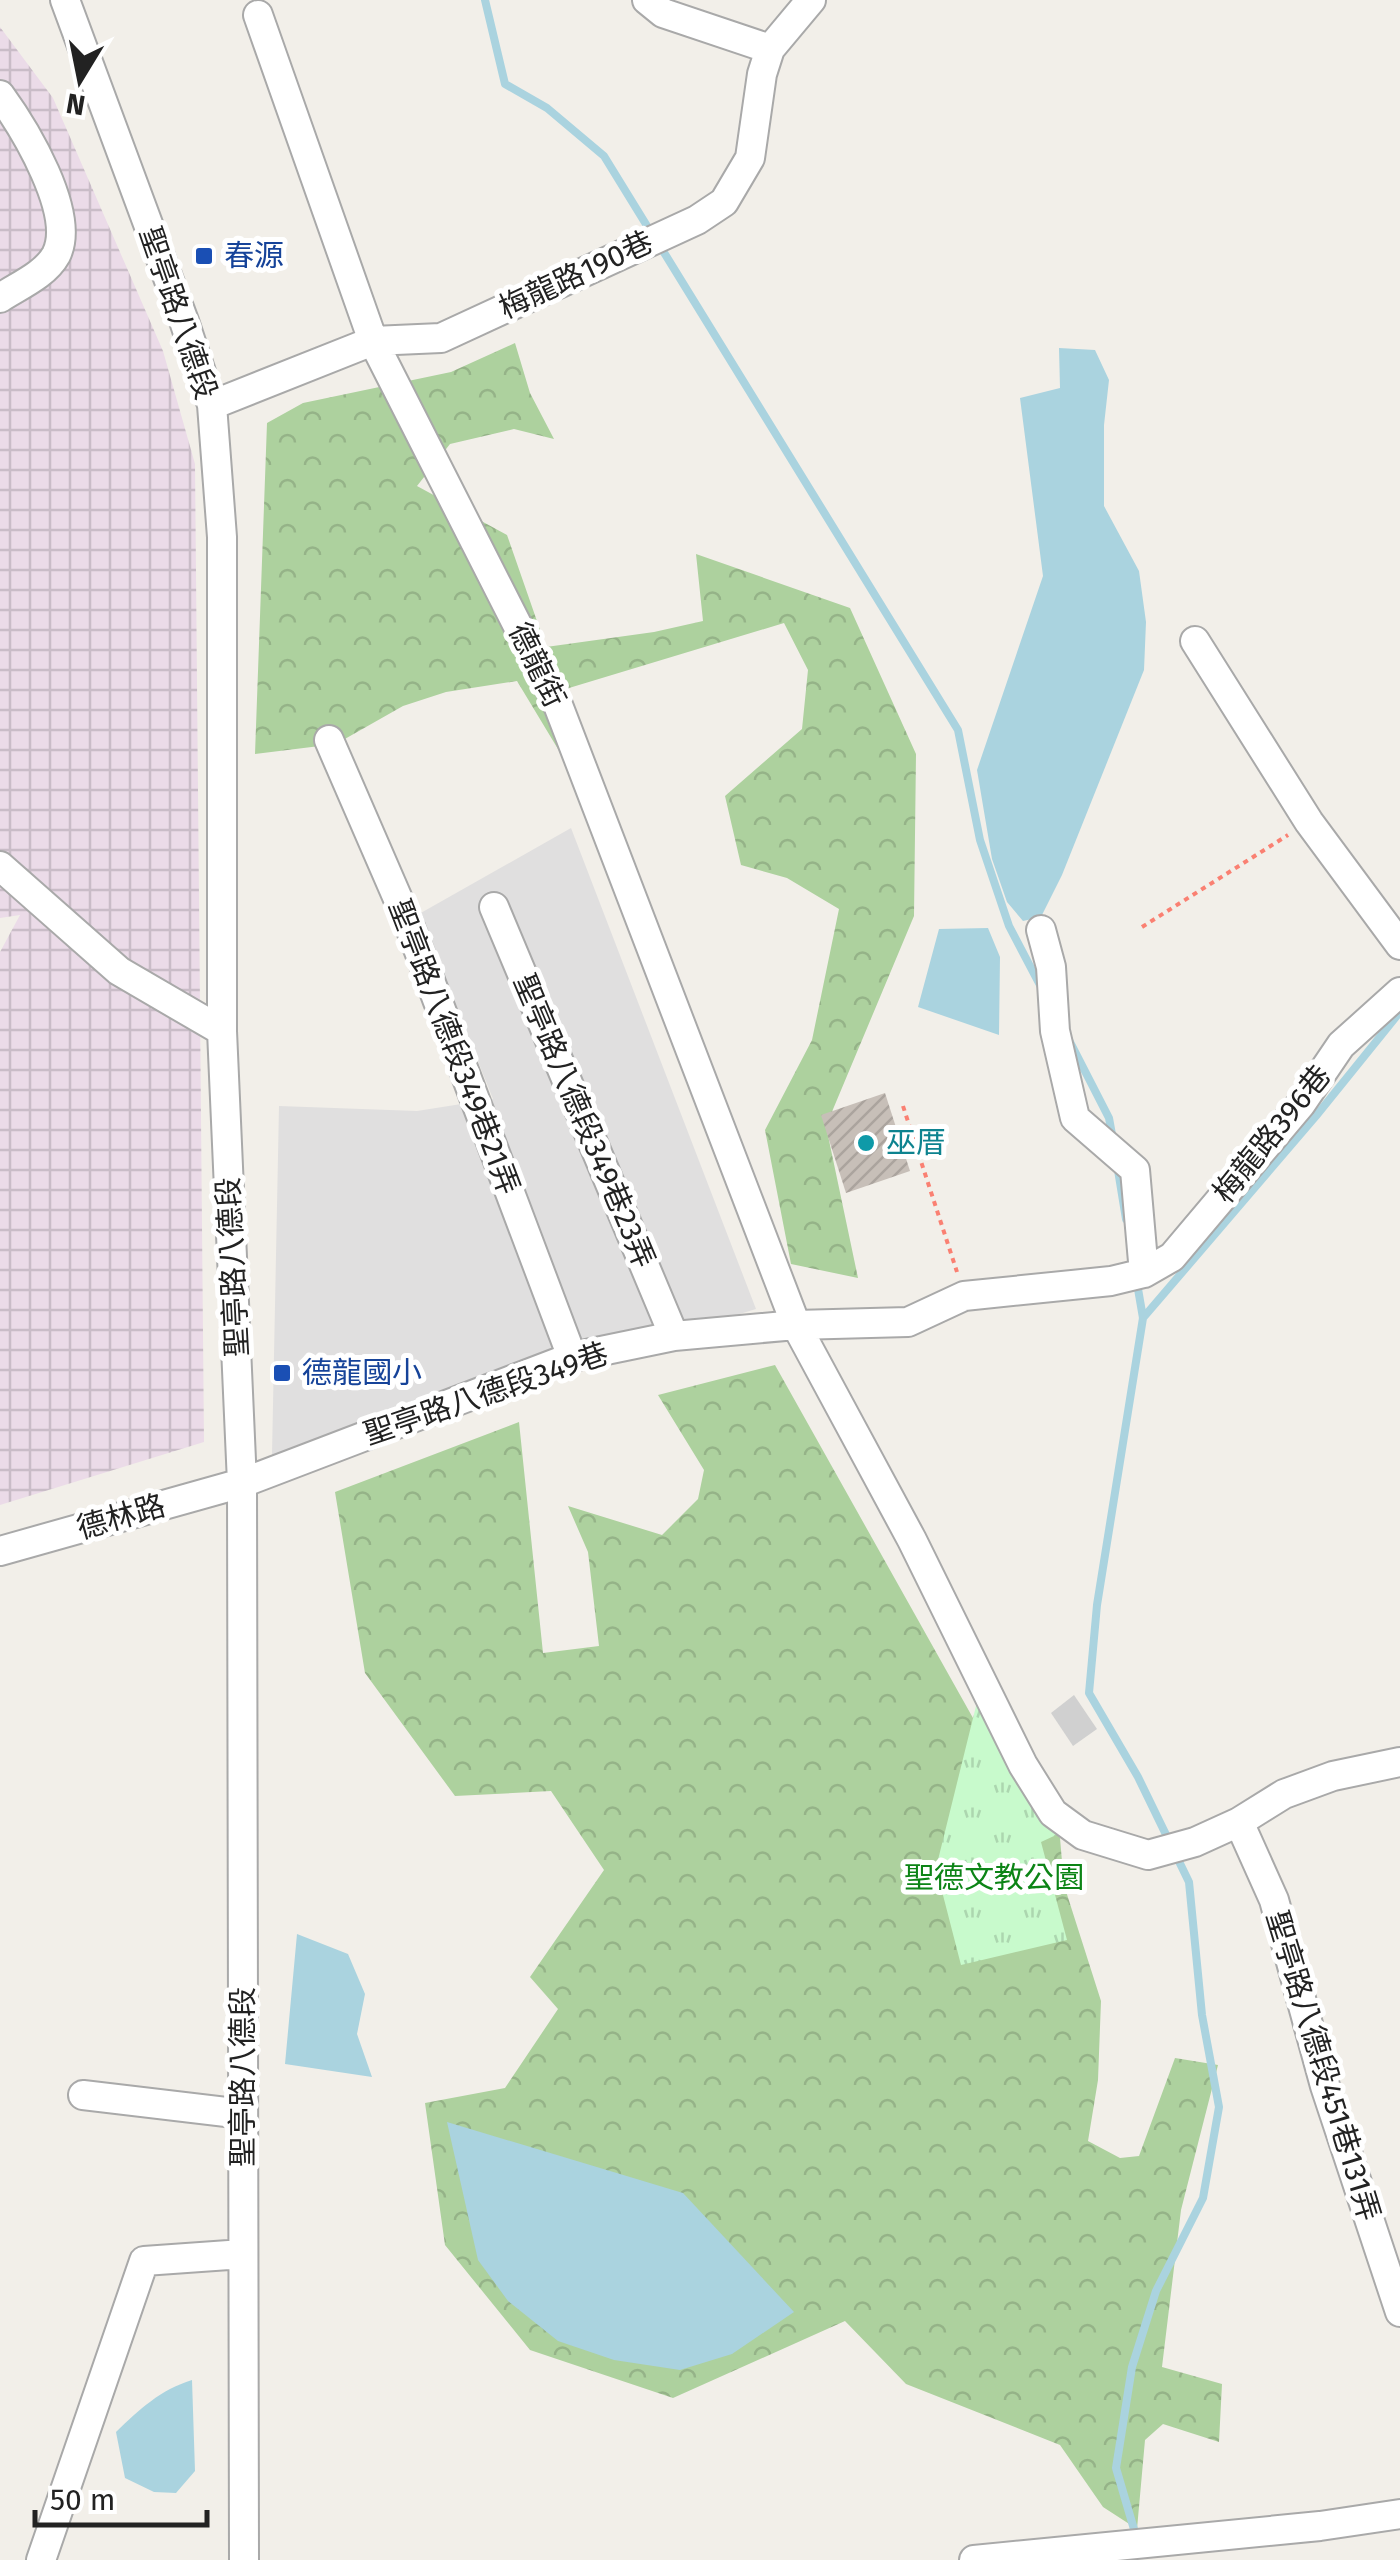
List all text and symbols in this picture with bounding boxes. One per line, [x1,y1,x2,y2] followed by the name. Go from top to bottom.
[30,30,130,130] north arrow
[64,86,88,122] text: N
[132,222,224,404] street label: 聖亭路八德段
[493,224,659,326] street label: 梅龍路190巷
[224,238,284,274] place label: 春源
[193,245,215,267] marker: 春源
[501,617,573,713] street label: 德龍街
[381,894,527,1200] street label: 聖亭路八德段349巷21弄
[506,969,662,1273] street label: 聖亭路八德段349巷23弄
[1206,1058,1338,1210] street label: 梅龍路396巷
[886,1125,946,1161] place label: 巫厝
[855,1132,877,1154] marker: 巫厝
[210,1176,256,1358] street label: 聖亭路八德段
[359,1335,613,1453] street label: 聖亭路八德段349巷
[302,1355,422,1391] place label: 德龍國小
[271,1362,293,1384] marker: 德龍國小
[73,1487,169,1547] street label: 德林路
[904,1860,1084,1896] park label: 聖德文教公園
[1259,1907,1387,2225] street label: 聖亭路八德段451巷131弄
[225,1987,261,2167] street label: 聖亭路八德段
[35,2465,208,2527] scale bar
[50,2482,115,2518] text: 50 m

